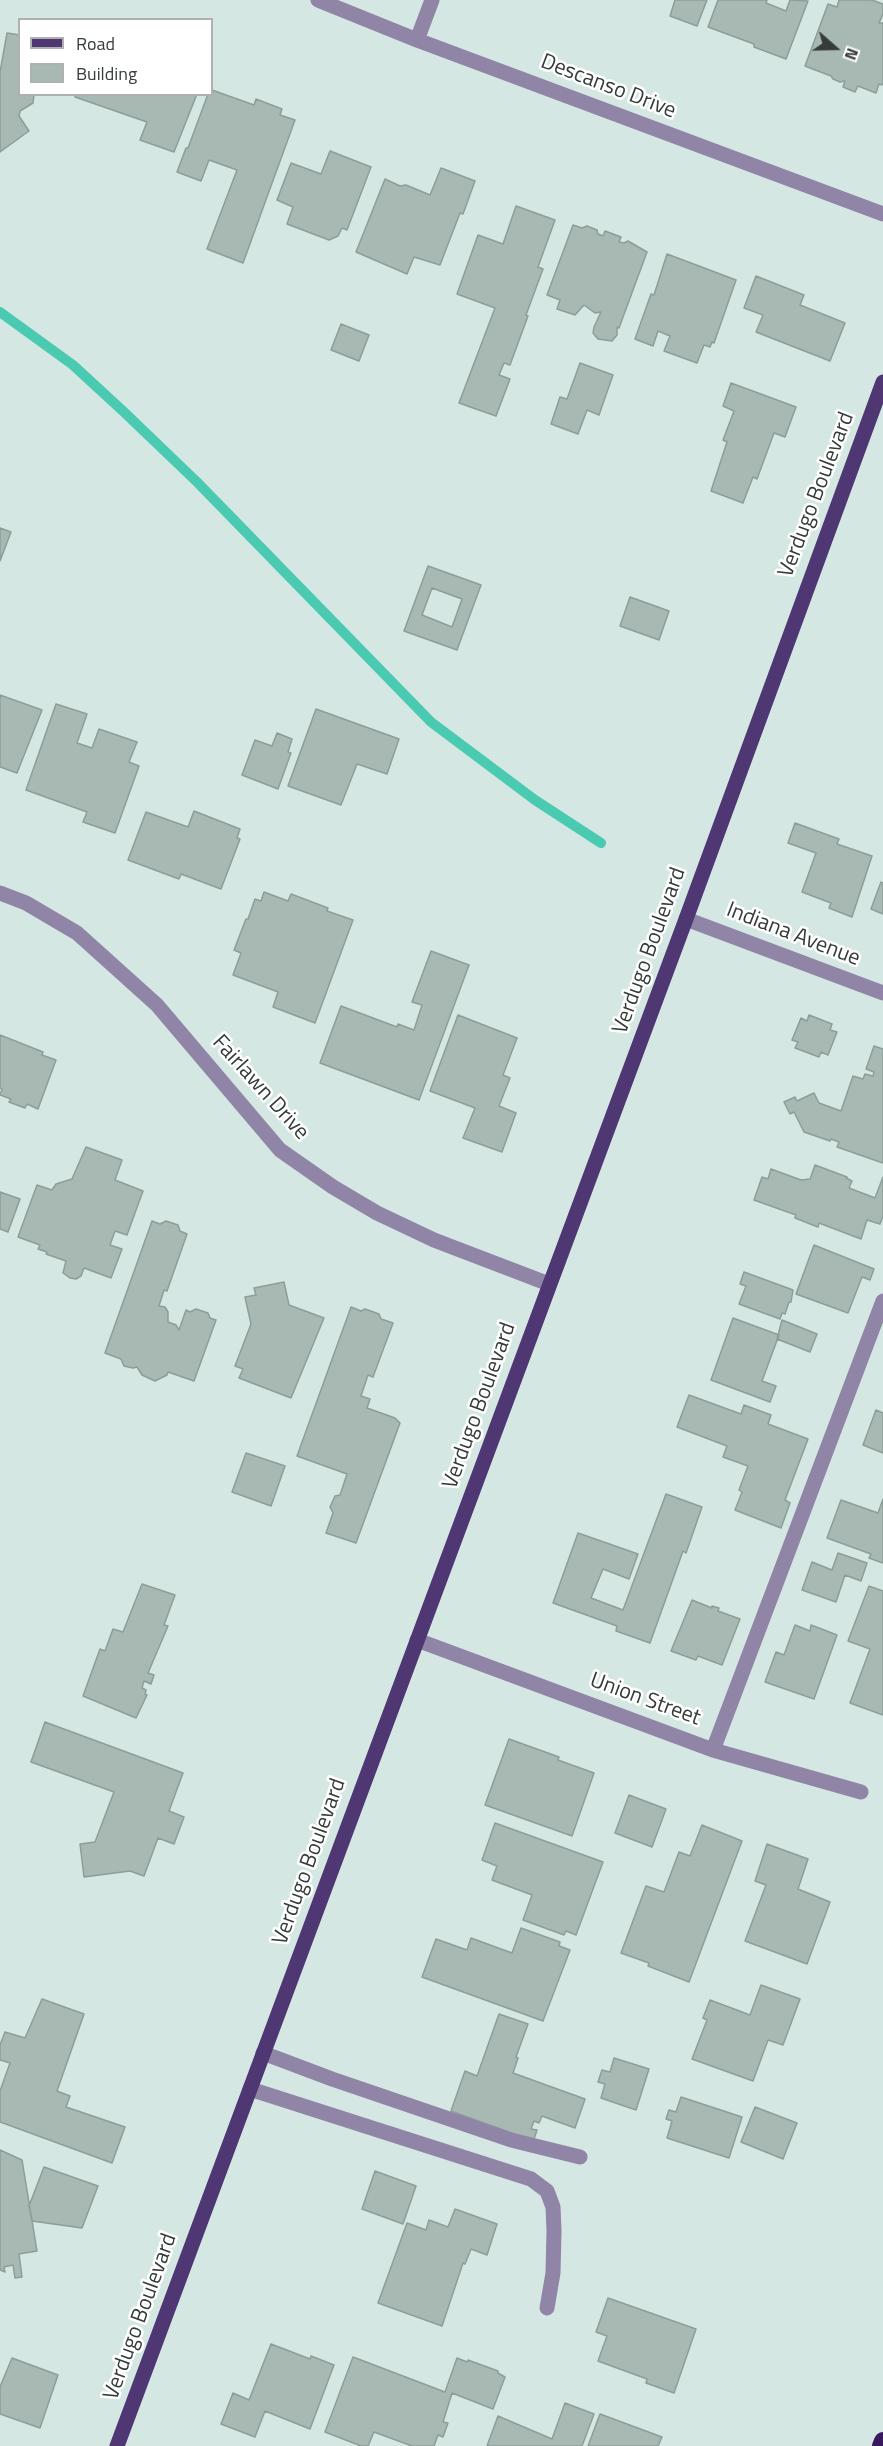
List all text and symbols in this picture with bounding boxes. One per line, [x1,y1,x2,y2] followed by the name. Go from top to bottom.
[18,18,213,96] legend
[805,18,865,78] north arrow
[76,30,115,57] text: Road
[839,45,865,63] text: N
[537,49,679,125] street label: Descanso Drive
[76,60,137,87] text: Building
[773,409,861,581] street label: Verdugo Boulevard
[608,864,692,1038] street label: Verdugo Boulevard
[722,897,864,973] street label: Indiana Avenue
[206,1030,314,1146] street label: Fairlawn Drive
[438,1319,522,1493] street label: Verdugo Boulevard
[586,1668,704,1732] street label: Union Street
[268,1775,352,1949] street label: Verdugo Boulevard
[99,2230,183,2404] street label: Verdugo Boulevard

